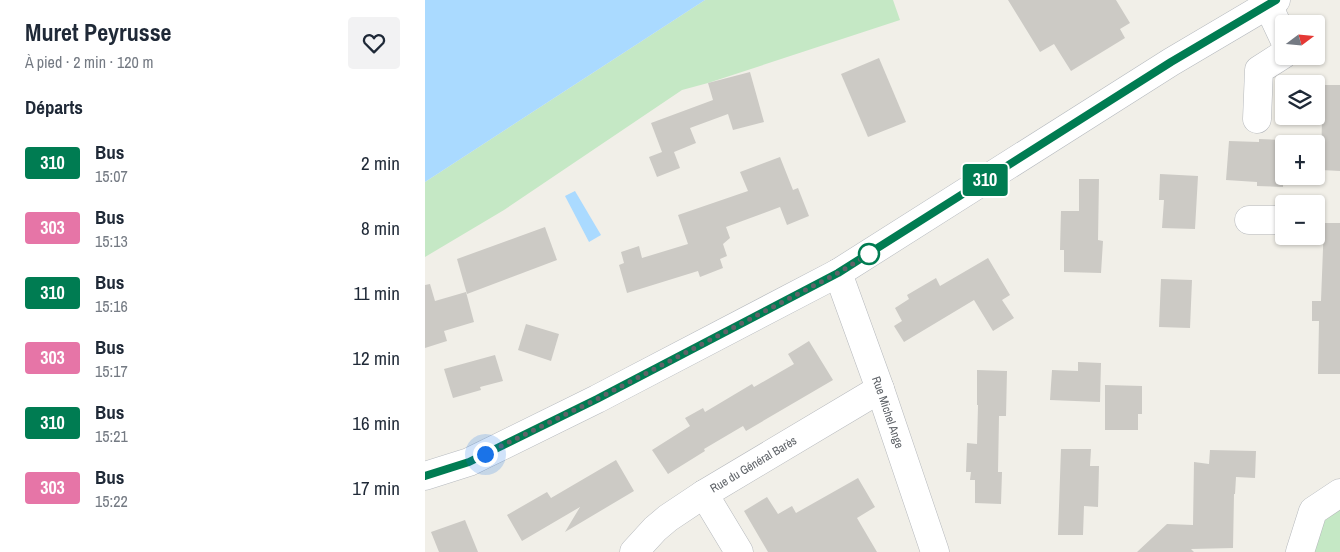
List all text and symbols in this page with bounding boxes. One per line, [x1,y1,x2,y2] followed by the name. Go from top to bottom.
[1275,15,1325,65] north arrow
[1275,15,1325,245] map controls
[25,16,172,48] text: Muret Peyrusse
[348,17,400,69] button: heart
[25,51,153,73] text: À pied · 2 min · 120 m
[1275,75,1325,125] button: layers
[25,94,83,120] text: Départs
[1275,135,1325,185] button: +
[95,139,124,165] text: Bus
[40,150,65,175] text: 310
[361,150,400,176] text: 2 min
[956,164,1014,196] line badge: 310
[95,165,128,187] text: 15:07
[973,167,997,192] text: 310
[1275,195,1325,245] button: −
[95,204,124,230] text: Bus
[40,215,65,240] text: 303
[361,215,400,241] text: 8 min
[95,230,128,252] text: 15:13
[858,243,880,265] unlabelled marker
[95,269,124,295] text: Bus
[40,280,65,305] text: 310
[354,280,400,306] text: 11 min
[95,295,128,317] text: 15:16
[95,334,124,360] text: Bus
[40,345,65,370] text: 303
[352,345,400,371] text: 12 min
[95,360,128,382] text: 15:17
[868,374,907,450] street label: Rue Michel Ange
[95,399,124,425] text: Bus
[40,410,65,435] text: 310
[352,410,400,436] text: 16 min
[95,425,128,447] text: 15:21
[707,432,800,497] street label: Rue du Général Barès
[473,442,498,467] your location
[95,464,124,490] text: Bus
[40,475,65,500] text: 303
[352,475,400,501] text: 17 min
[95,490,128,512] text: 15:22

